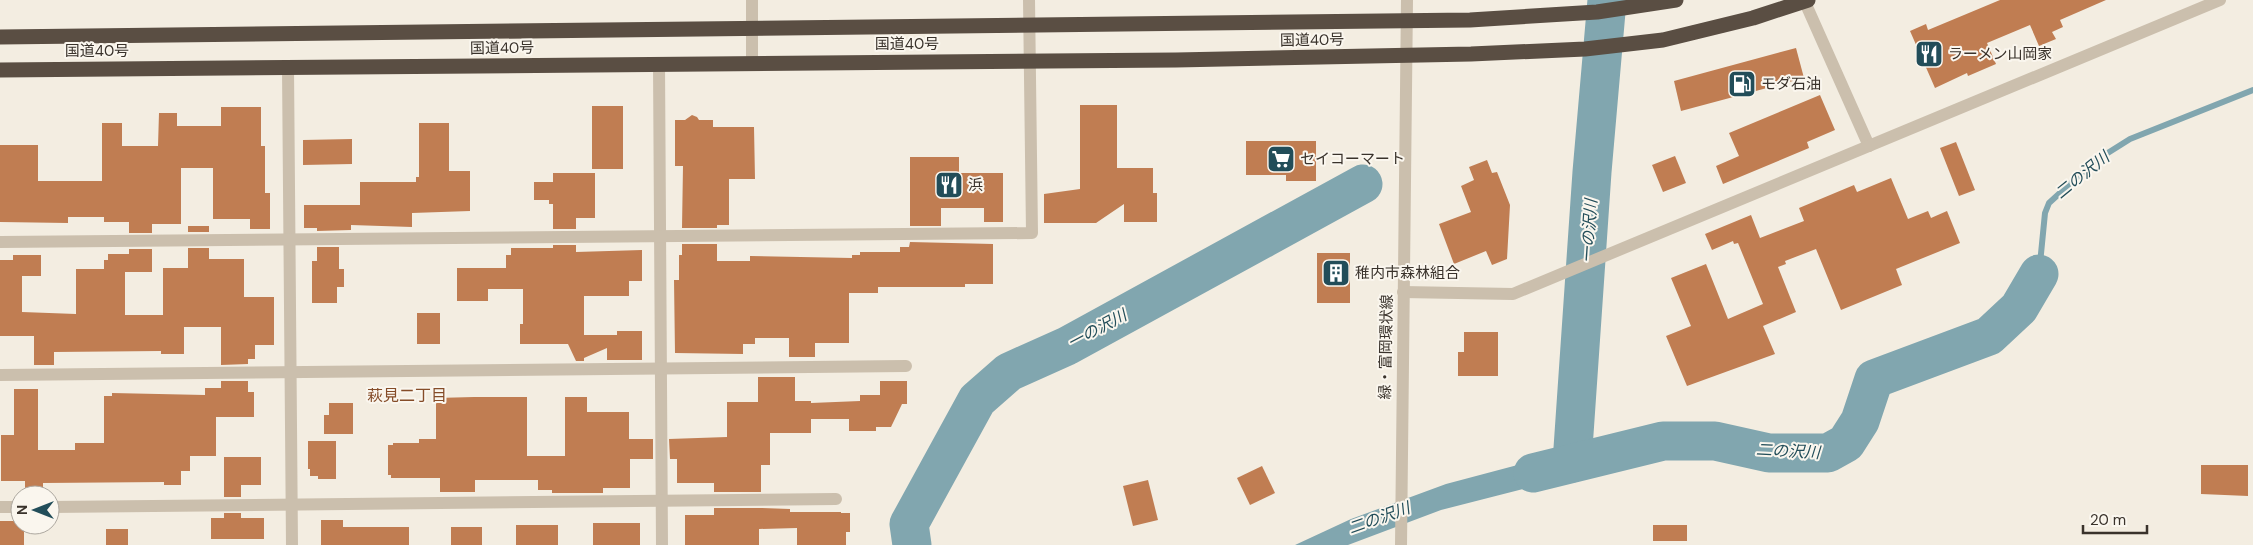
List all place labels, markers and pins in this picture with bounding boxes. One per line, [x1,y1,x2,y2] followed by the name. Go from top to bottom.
[1914,39,1944,69] restaurant icon: ラーメン山岡家
[1948,44,2052,64] place label: ラーメン山岡家
[1727,69,1757,99] fuel station icon: モダ石油
[1761,74,1821,94] place label: モダ石油
[1266,144,1296,174] supermarket icon: セイコーマート
[1300,149,1405,169] place label: セイコーマート
[934,170,964,200] restaurant icon: 浜
[968,175,983,195] place label: 浜
[1321,258,1351,288] building icon: 稚内市森林組合
[1355,263,1460,283] place label: 稚内市森林組合

